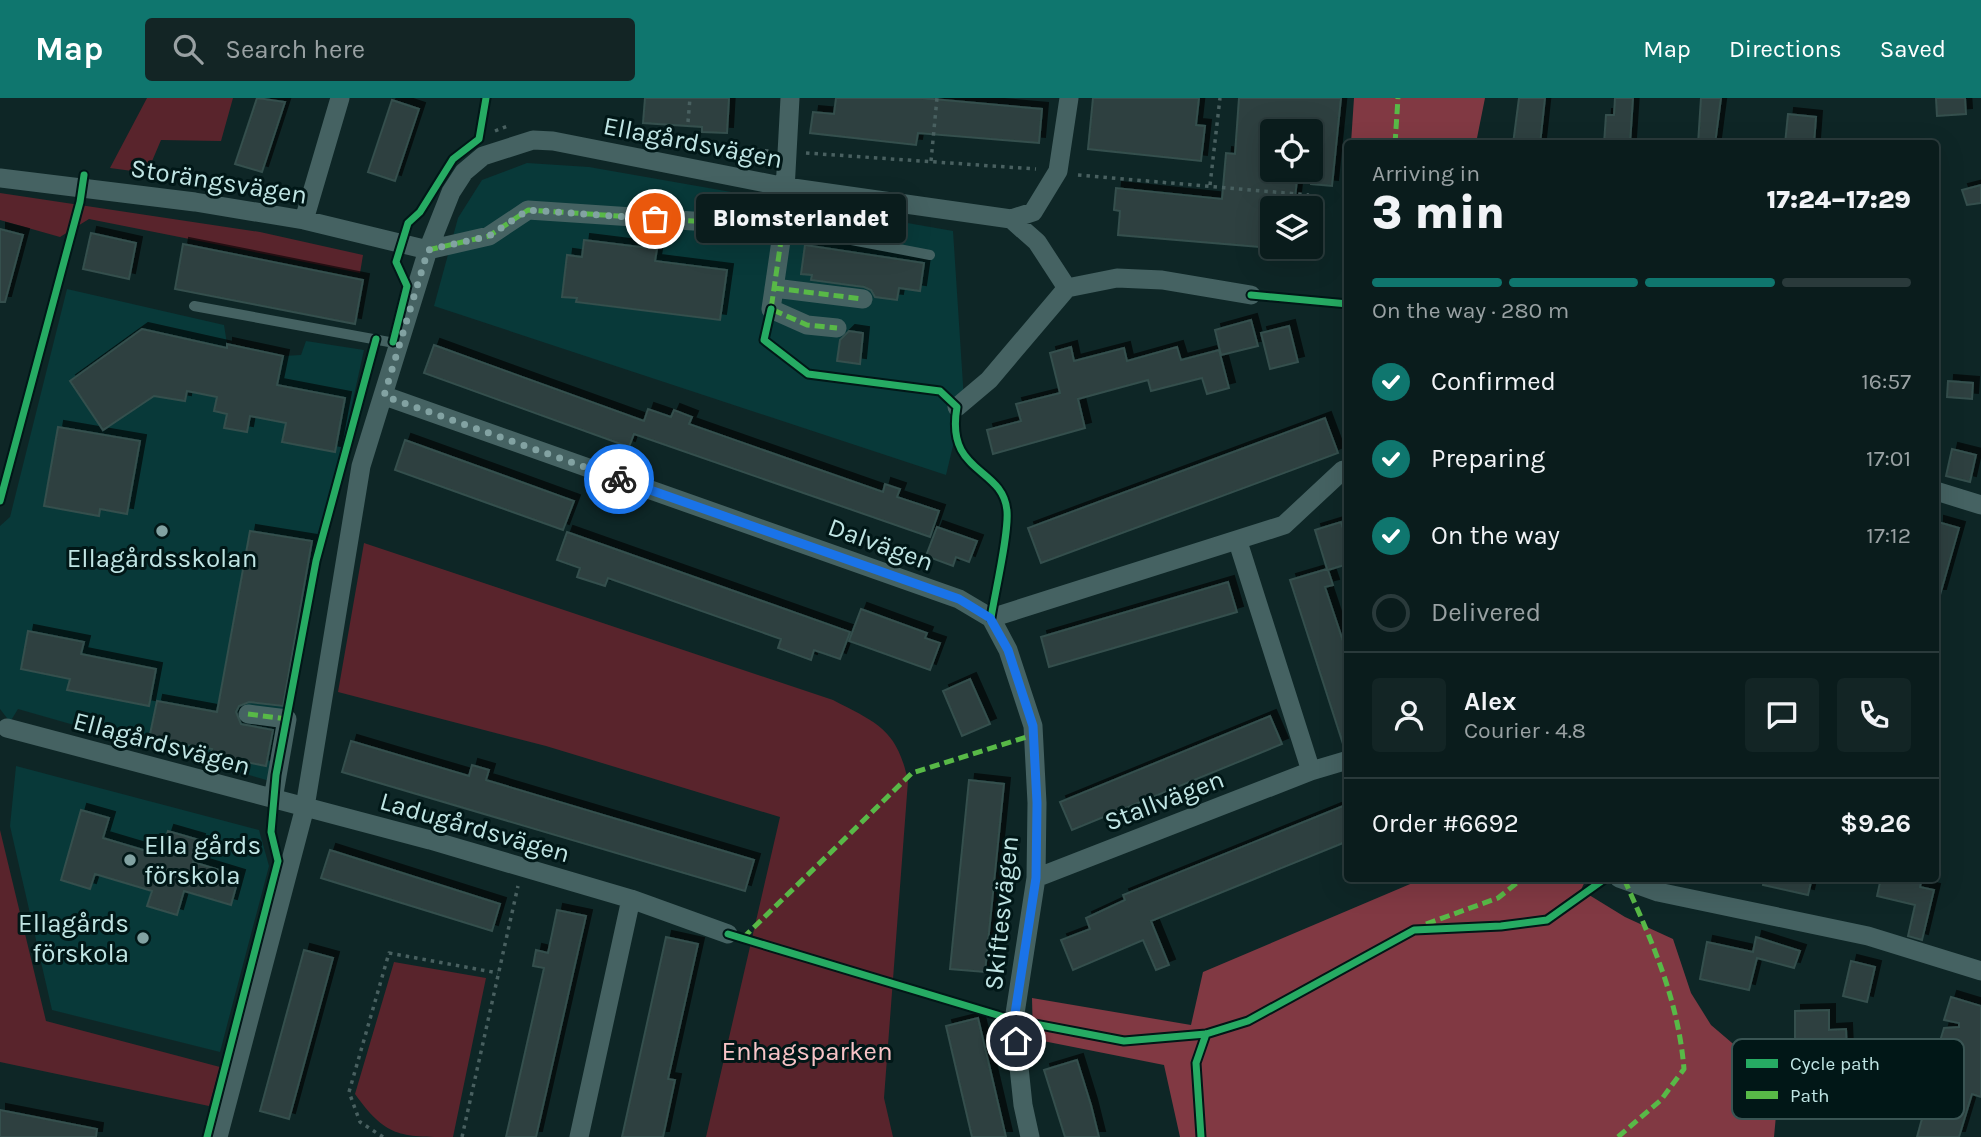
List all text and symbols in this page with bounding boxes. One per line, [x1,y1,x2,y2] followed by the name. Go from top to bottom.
[145,18,635,81] search box
[35,30,103,68] text: Map
[169,30,207,68] icon: search
[225,34,365,65] text: Search here
[1643,35,1691,63] text: Map
[1729,35,1842,63] text: Directions
[1880,35,1946,63] text: Saved
[601,110,785,175] street label: Ellagårdsvägen
[1260,119,1323,259] map controls
[1260,119,1323,182] button: locate
[128,152,310,211] street label: Storängsvägen
[1372,160,1480,187] text: Arriving in
[1766,184,1911,215] text: 17:24–17:29
[1372,186,1505,240] text: 3 min
[625,189,685,249] pin
[697,194,907,244] callout: Blomsterlandet
[1260,196,1323,259] button: layers
[636,200,674,238] icon: bag
[713,205,889,232] text: Blomsterlandet
[1372,297,1569,324] text: On the way · 280 m
[1372,363,1410,401] icon: check
[1431,366,1556,397] text: Confirmed
[1861,368,1911,395] text: 16:57
[1372,440,1410,478] icon: check
[1431,443,1545,474] text: Preparing
[584,444,654,514] courier
[1866,445,1911,472] text: 17:01
[600,460,638,498] icon: bike
[824,511,938,578] street label: Dalvägen
[1372,517,1410,555] icon: check
[1431,520,1560,551] text: On the way
[1866,522,1911,549] text: 17:12
[154,523,170,539] marker: Ellagårdsskolan
[67,543,257,574] place label: Ellagårdsskolan
[1431,597,1541,628] text: Delivered
[1372,678,1446,752] button: person
[1745,678,1819,752] button: chat
[1837,678,1911,752] button: phone
[1464,686,1516,717] text: Alex
[70,705,254,782] street label: Ellagårdsvägen
[1464,717,1586,744] text: Courier · 4.8
[1100,764,1228,837] street label: Stallvägen
[376,786,573,869] street label: Ladugårdsvägen
[1372,808,1519,839] text: Order #6692
[1840,808,1911,839] text: $9.26
[144,830,261,891] place label: Ella gårds förskola
[978,834,1025,992] street label: Skiftesvägen
[122,852,138,868] marker: Ella gårds förskola
[18,908,129,969] place label: Ellagårds förskola
[135,930,151,946] marker: Ellagårds förskola
[986,1011,1046,1071] pin
[997,1022,1035,1060] icon: home
[721,1036,893,1067] park label: Enhagsparken
[1732,1039,1964,1119] legend
[1790,1053,1880,1075] text: Cycle path
[1790,1085,1830,1107] text: Path

